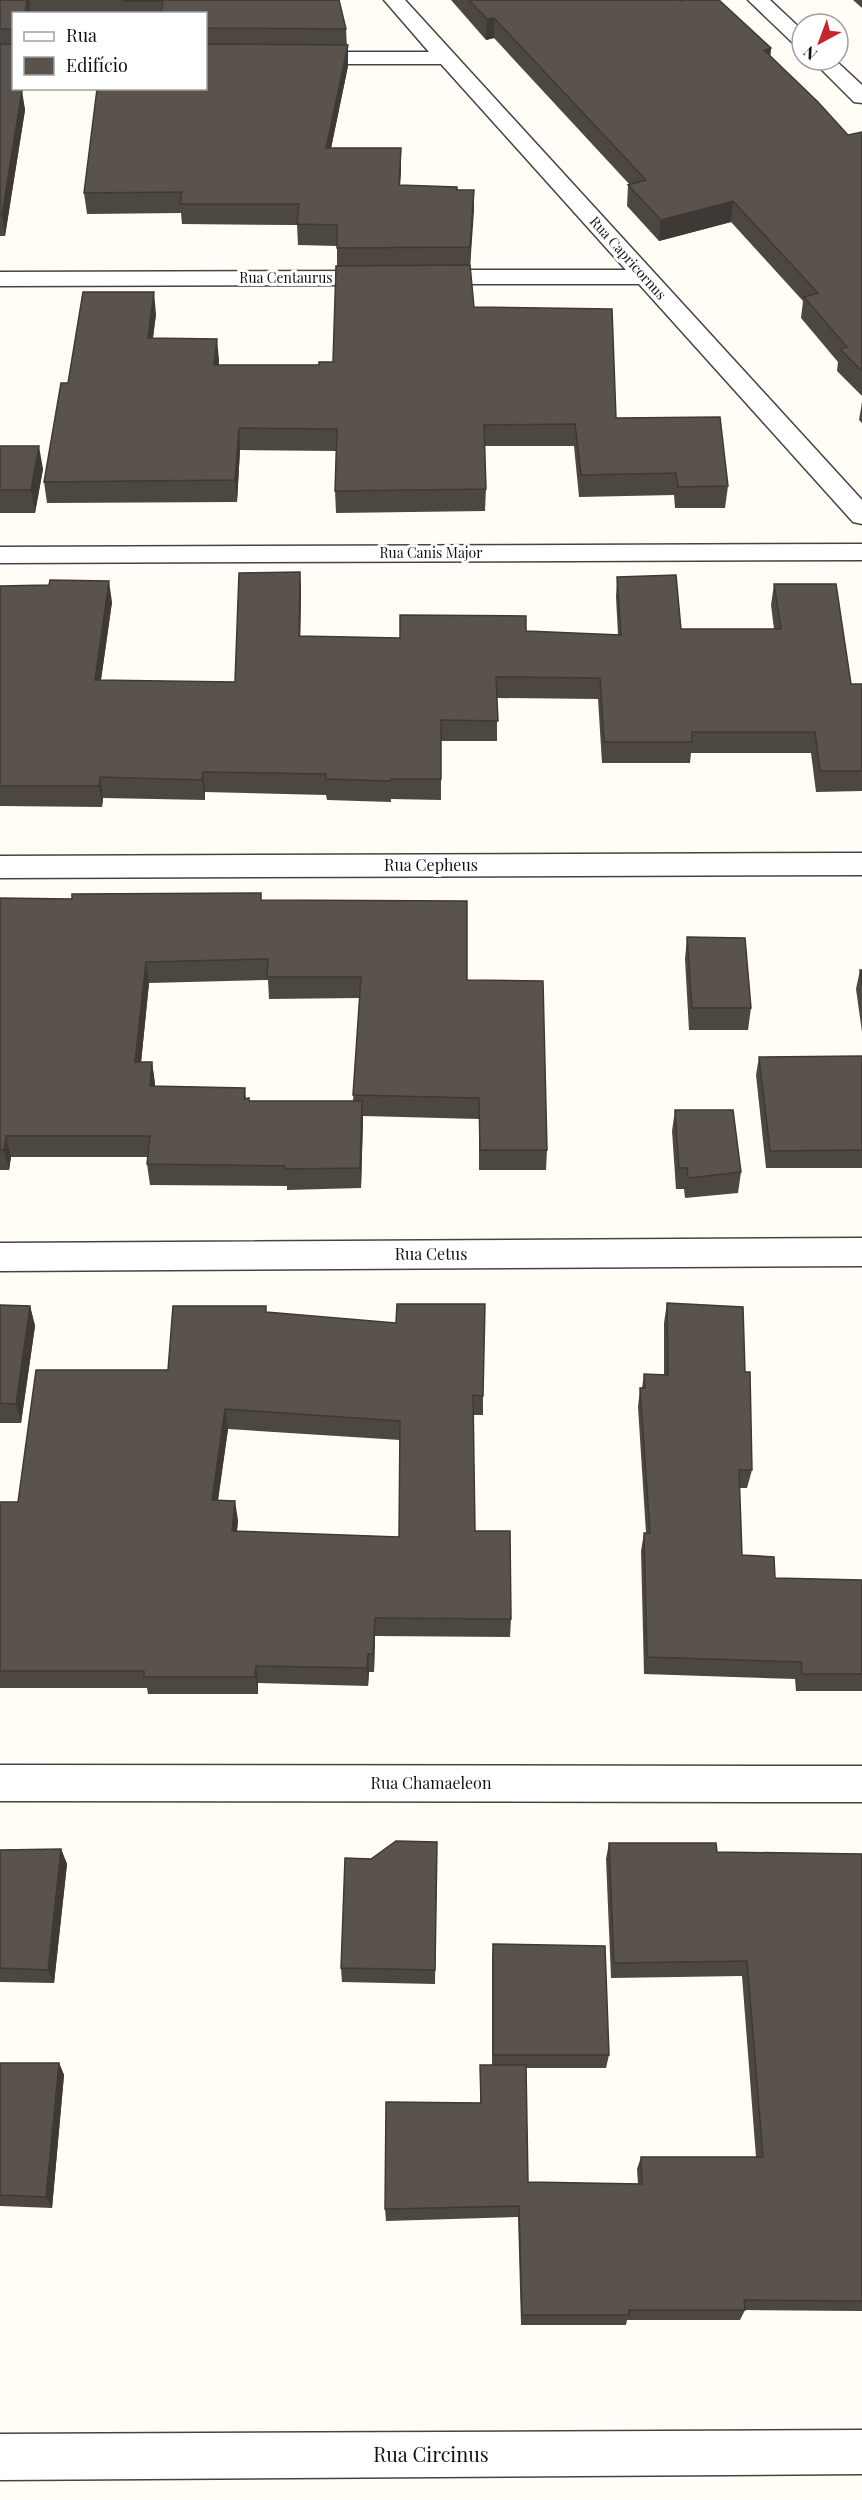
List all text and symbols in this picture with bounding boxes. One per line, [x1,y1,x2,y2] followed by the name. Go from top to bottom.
[12,12,207,90] legend
[790,12,850,72] north arrow
[66,23,97,47] text: Rua
[798,42,821,65] text: N
[66,53,128,77] text: Edifício
[586,212,671,303] street label: Rua Capricornus
[239,268,333,287] street label: Rua Centaurus
[379,543,483,562] street label: Rua Canis Major
[384,854,478,875] street label: Rua Cepheus
[395,1243,467,1264] street label: Rua Cetus
[371,1772,492,1793] street label: Rua Chamaeleon
[373,2440,489,2467] street label: Rua Circinus

